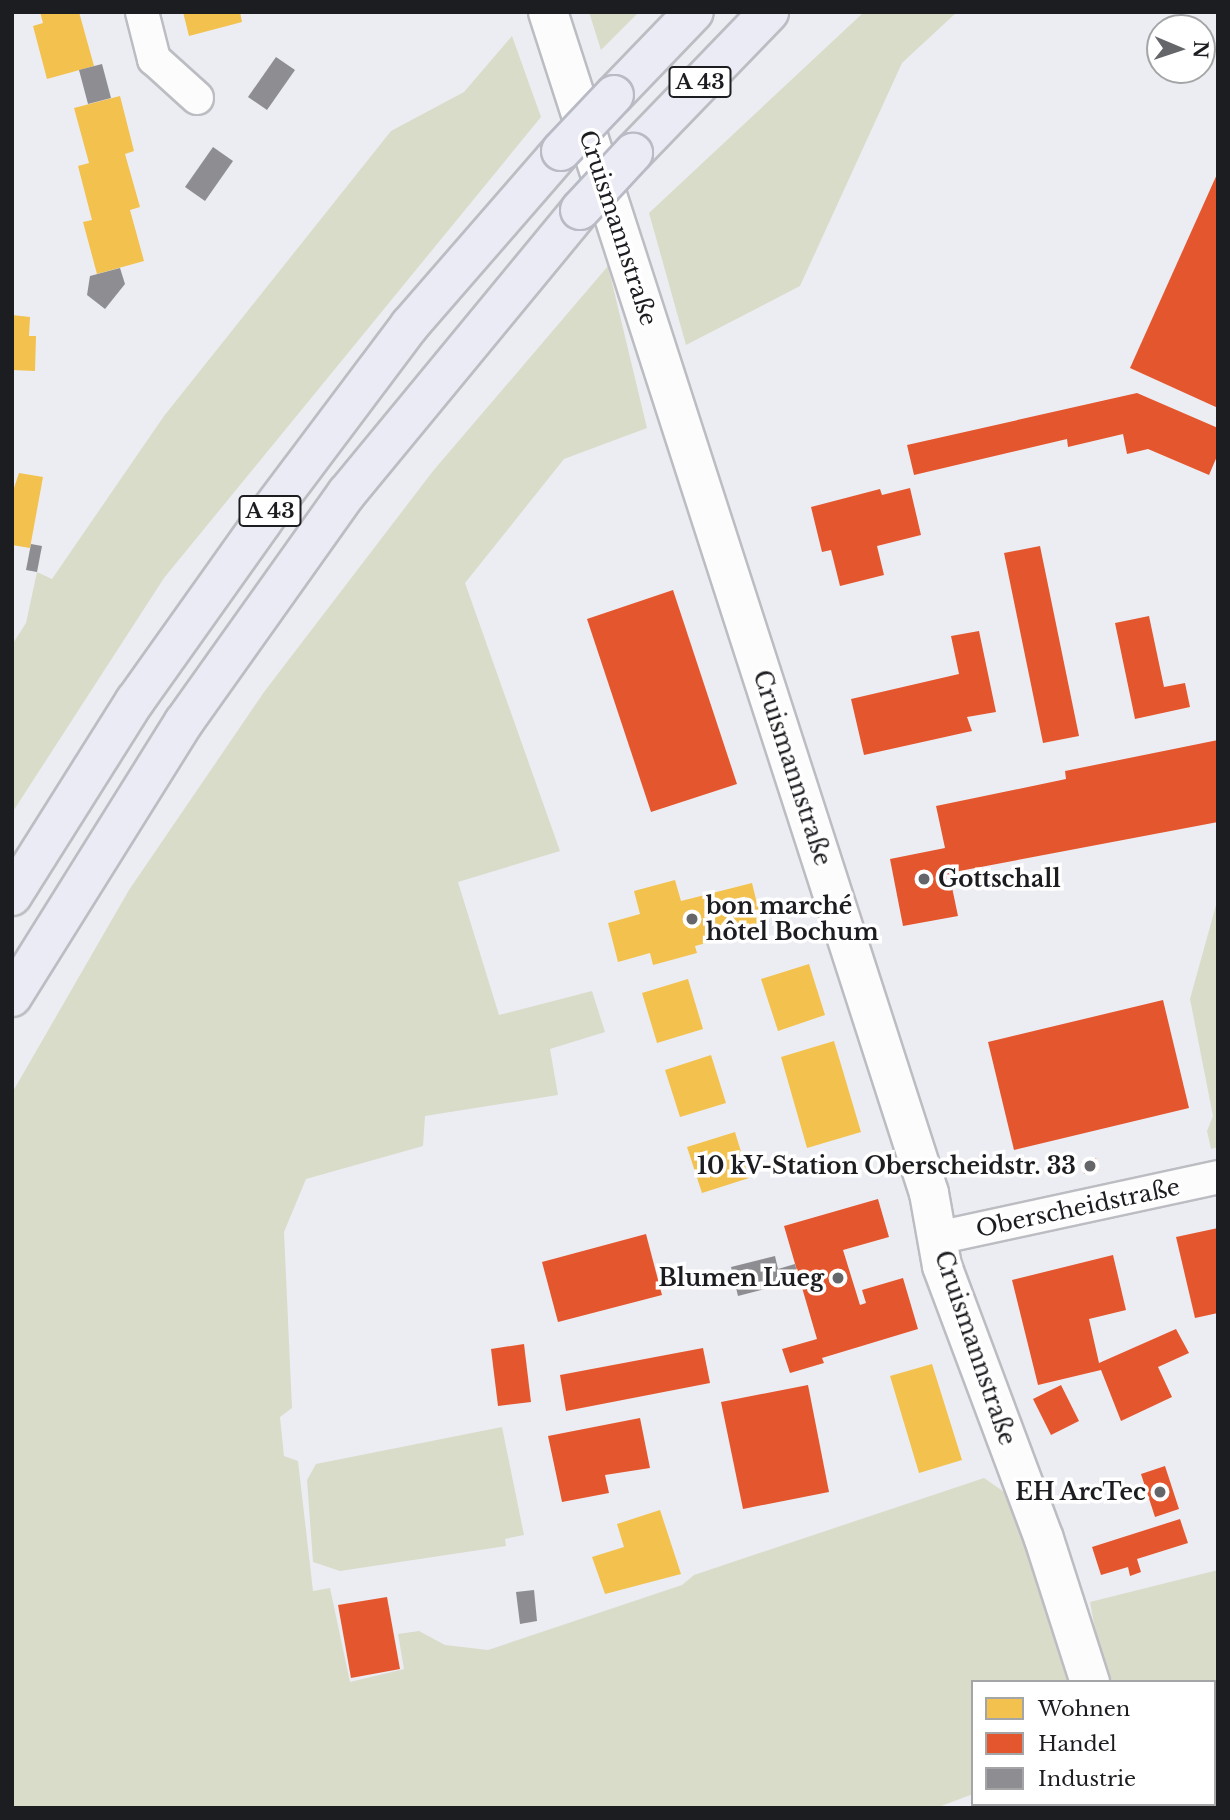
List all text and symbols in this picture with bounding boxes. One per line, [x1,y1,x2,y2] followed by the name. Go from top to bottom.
[1146,14,1216,84] north arrow
[1189,40,1212,59] text: N
[667,64,733,100] road number: A 43
[573,127,663,329] street label: Cruismannstraße
[237,494,303,528] road number: A 43
[747,667,837,869] street label: Cruismannstraße
[938,865,1061,893] place label: Gottschall
[916,871,932,887] marker: Gottschall
[706,892,879,946] place label: bon marché hôtel Bochum
[684,911,700,927] marker: bon marché hôtel Bochum
[697,1152,1076,1180] place label: 10 kV-Station Oberscheidstr. 33
[1082,1158,1098,1174] marker: 10 kV-Station Oberscheidstr. 33
[973,1173,1183,1243] street label: Oberscheidstraße
[929,1247,1021,1449] street label: Cruismannstraße
[659,1264,824,1292] place label: Blumen Lueg
[830,1270,846,1286] marker: Blumen Lueg
[1014,1478,1146,1506] place label: EH ArcTec
[1152,1484,1168,1500] marker: EH ArcTec
[971,1680,1216,1806] legend
[1038,1696,1130,1722] text: Wohnen
[1038,1731,1117,1757] text: Handel
[1038,1766,1136,1792] text: Industrie

